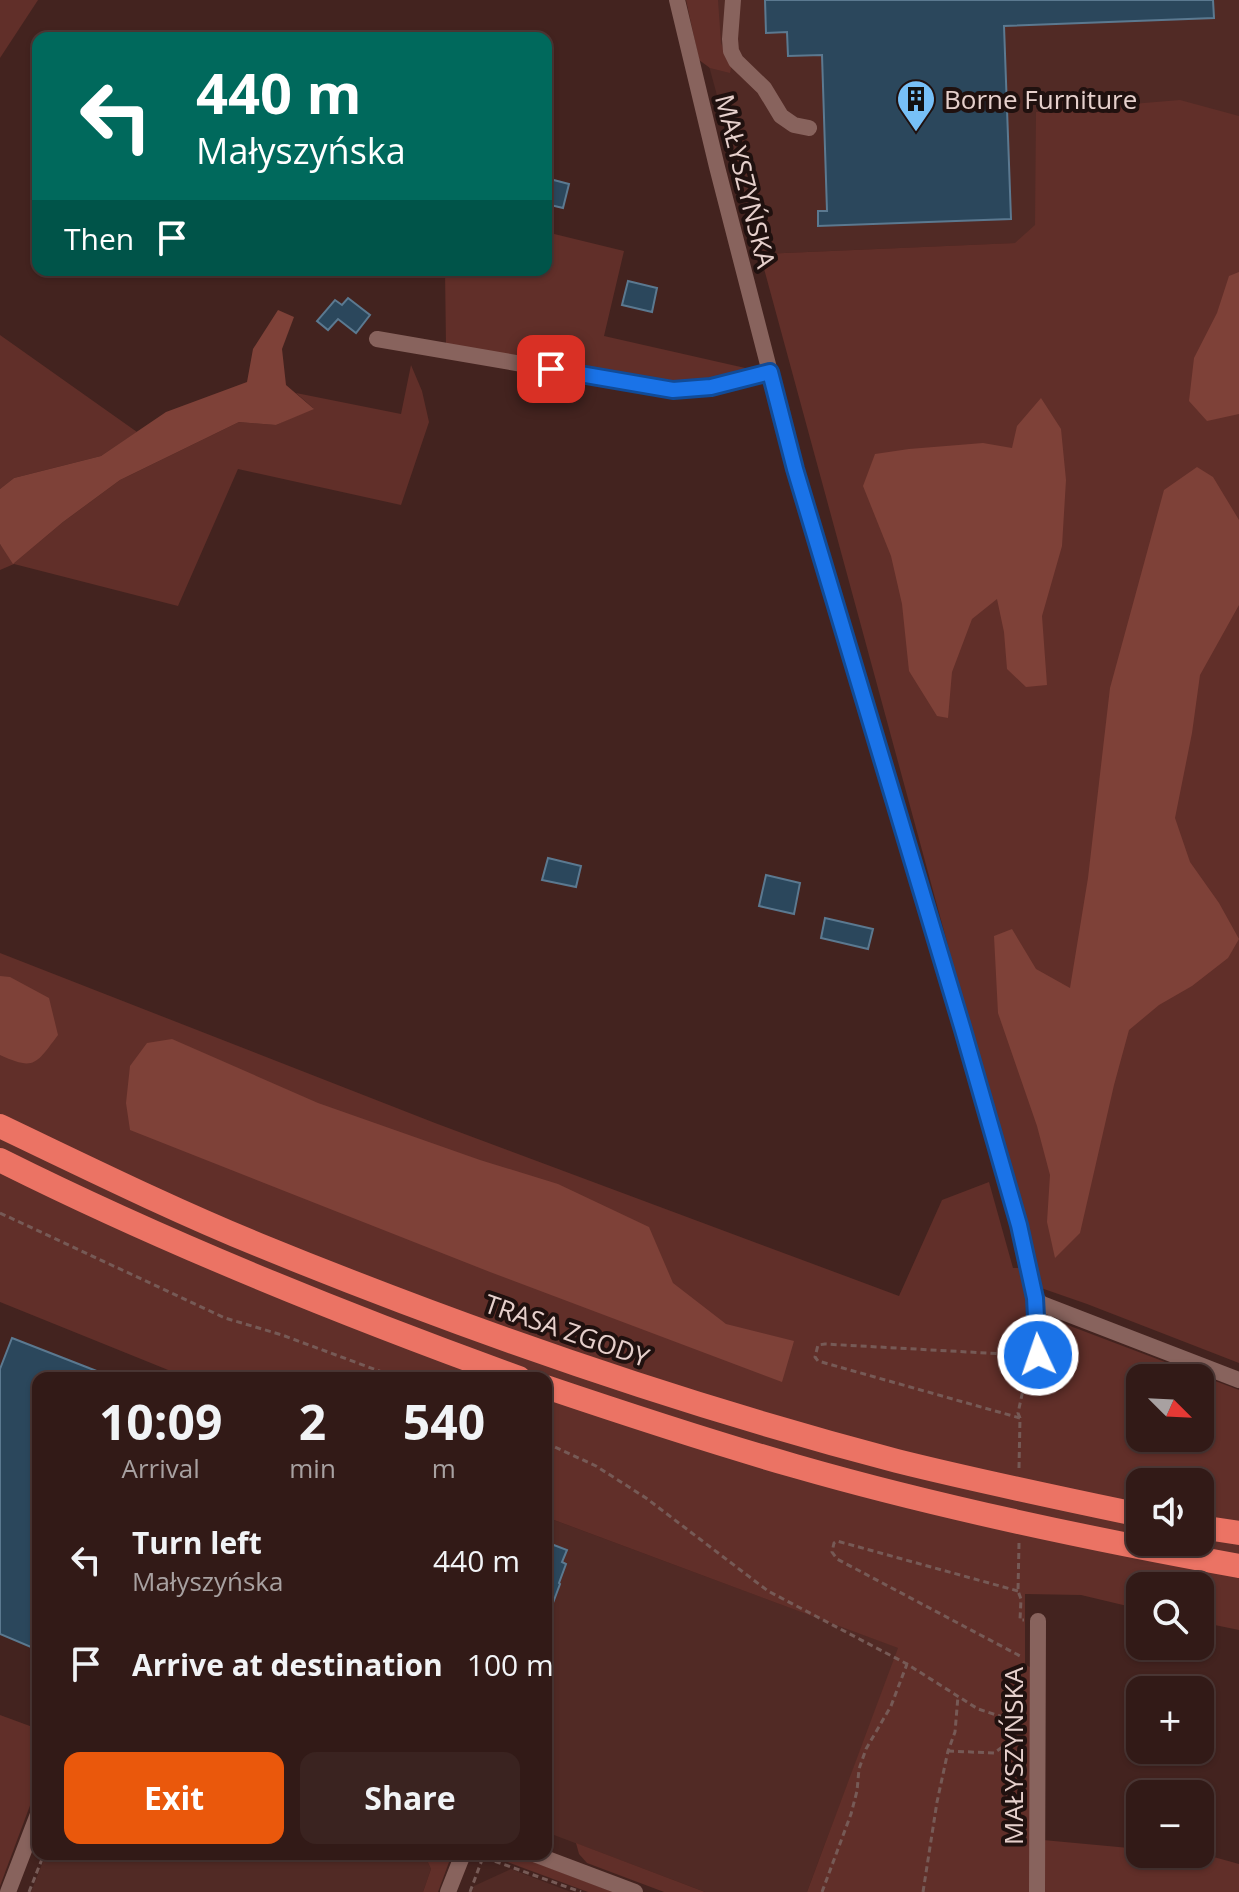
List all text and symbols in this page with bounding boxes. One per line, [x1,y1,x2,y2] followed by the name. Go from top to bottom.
[196,54,362,130] text: 440 m
[64,64,168,168] icon: left
[895,78,937,133] building icon: Borne Furniture
[944,81,1137,117] place label: Borne Furniture
[707,90,785,272] street label: MAŁYSZYŃSKA
[196,126,406,175] text: Małyszyńska
[150,216,194,260] icon: arrive
[64,218,134,259] text: Then
[517,335,585,403] pin
[529,347,573,391] icon: arrive
[480,1285,654,1375] street label: TRASA ZGODY
[996,1313,1080,1397] position arrow
[1126,1364,1214,1452] north arrow
[1126,1364,1214,1868] map controls
[99,1389,222,1454] text: 10:09
[299,1389,326,1454] text: 2
[403,1389,485,1454] text: 540
[121,1450,200,1486] text: Arrival
[289,1450,336,1486] text: min
[432,1450,456,1486] text: m
[1126,1468,1214,1556] button: sound
[132,1522,262,1563] text: Turn left
[64,1538,108,1582] icon: left
[433,1540,520,1581] text: 440 m
[132,1563,283,1599] text: Małyszyńska
[1126,1572,1214,1660] button: search
[64,1642,108,1686] icon: arrive
[132,1644,443,1685] text: Arrive at destination
[467,1644,554,1685] text: 100 m
[995,1667,1031,1845] street label: MAŁYSZYŃSKA
[1126,1676,1214,1764] button: +
[64,1752,284,1844] button: Exit
[300,1752,520,1844] button: Share
[1126,1780,1214,1868] button: −

